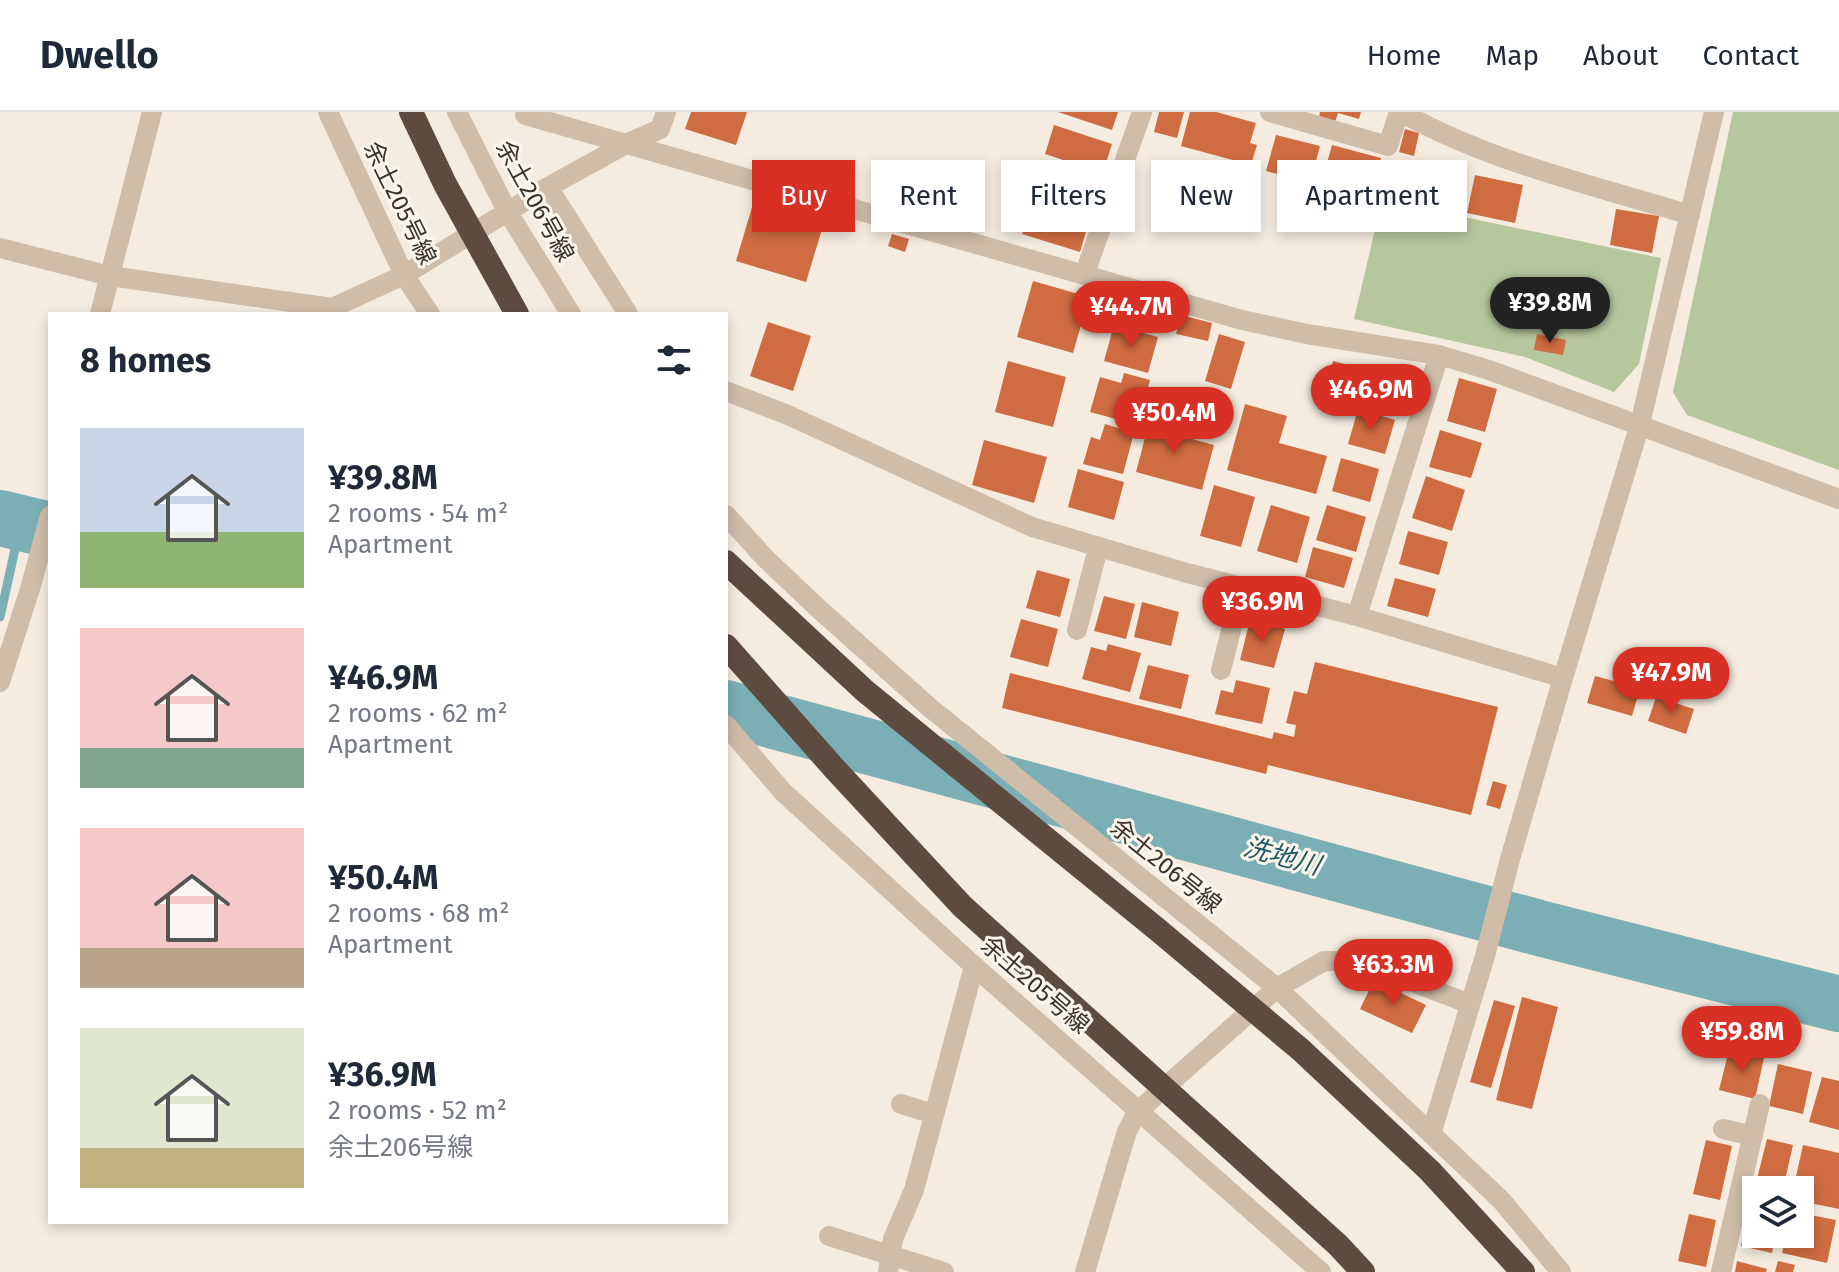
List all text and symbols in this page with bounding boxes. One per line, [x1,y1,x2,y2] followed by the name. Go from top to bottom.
[40,32,159,78] text: Dwello
[1367,39,1441,72] text: Home
[1485,39,1539,72] text: Map
[1583,39,1658,72] text: About
[1702,39,1799,72] text: Contact
[490,136,580,266] street label: 余土206号線
[358,137,442,269] street label: 余土205号線
[752,160,855,232] chip: Buy
[871,160,985,232] chip: Rent
[1001,160,1135,232] chip: Filters
[1151,160,1261,232] chip: New
[1277,160,1467,232] chip: Apartment
[1485,277,1615,345] pin: ¥39.8M
[1066,281,1196,349] pin: ¥44.7M
[1508,287,1592,318] text: ¥39.8M
[1090,291,1172,322] text: ¥44.7M
[652,338,696,382] icon: filters
[80,340,211,381] text: 8 homes
[1306,364,1436,432] pin: ¥46.9M
[1329,374,1413,405] text: ¥46.9M
[1109,387,1239,455] pin: ¥50.4M
[1132,397,1216,428] text: ¥50.4M
[328,457,438,498] text: ¥39.8M
[144,460,240,556] icon: home
[328,498,508,529] text: 2 rooms · 54 m²
[328,529,453,560] text: Apartment
[1197,576,1327,644] pin: ¥36.9M
[1220,586,1304,617] text: ¥36.9M
[1606,647,1736,715] pin: ¥47.9M
[328,657,438,698] text: ¥46.9M
[1630,657,1712,688] text: ¥47.9M
[144,660,240,756] icon: home
[328,698,508,729] text: 2 rooms · 62 m²
[328,729,453,760] text: Apartment
[1105,813,1227,919] street label: 余土206号線
[1240,831,1326,882] water label: 洗地川
[328,857,438,898] text: ¥50.4M
[144,860,240,956] icon: home
[328,898,509,929] text: 2 rooms · 68 m²
[328,929,453,960] text: Apartment
[976,931,1094,1039] street label: 余土205号線
[1328,939,1458,1007] pin: ¥63.3M
[1352,949,1434,980] text: ¥63.3M
[1677,1006,1807,1074] pin: ¥59.8M
[1700,1016,1784,1047] text: ¥59.8M
[328,1054,437,1095] text: ¥36.9M
[144,1060,240,1156] icon: home
[328,1095,507,1126] text: 2 rooms · 52 m²
[328,1132,473,1163] text: 余土206号線
[1742,1176,1814,1248] map controls
[1742,1176,1814,1248] button: layers

